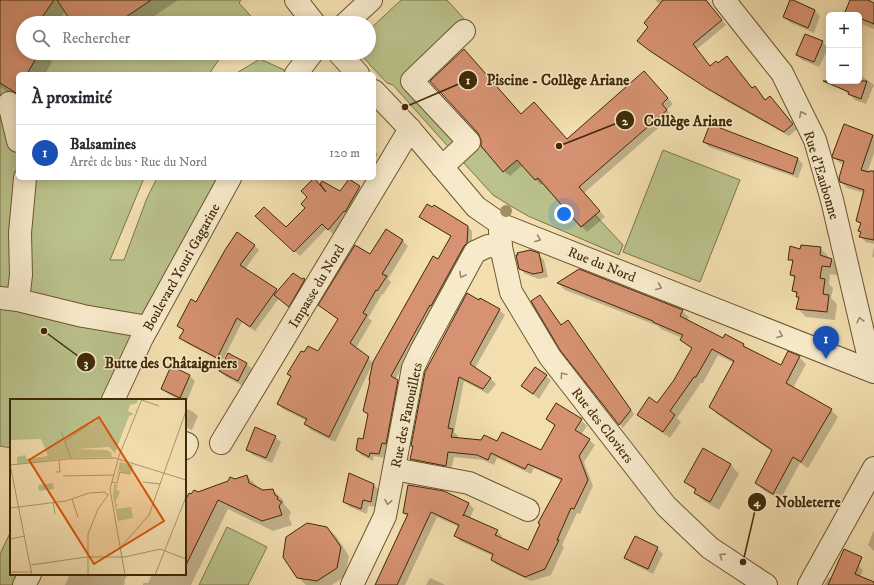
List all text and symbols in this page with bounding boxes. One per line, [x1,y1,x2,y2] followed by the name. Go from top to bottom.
[826,12,862,84] map controls
[826,12,862,48] button: +
[16,16,376,60] search box
[30,27,52,49] icon: search
[62,29,130,48] text: Rechercher
[826,48,862,84] button: −
[458,67,637,94] callout: Piscine - Collège Ariane
[487,71,630,90] text: Piscine - Collège Ariane
[466,73,471,88] text: 1
[32,87,112,109] text: À proximité
[615,107,740,134] callout: Collège Ariane
[800,111,807,118] one-way arrow
[644,112,733,131] text: Collège Ariane
[622,114,629,129] text: 2
[799,129,843,222] street label: Rue d'Eaubonne
[70,135,136,154] text: Balsamines
[43,145,47,161] text: 1
[329,145,360,161] text: 120 m
[70,154,207,170] text: Arrêt de bus · Rue du Nord
[139,200,225,335] street label: Boulevard Youri Gagarine
[554,204,574,224] your location
[533,234,541,242] one-way arrow
[285,241,349,332] street label: Impasse du Nord
[565,243,638,287] street label: Rue du Nord
[460,271,467,278] one-way arrow
[655,282,662,290] one-way arrow
[856,316,864,323] one-way arrow
[813,326,839,359] pin: 1
[776,330,783,338] one-way arrow
[76,349,245,376] callout: Butte des Châtaigniers
[105,354,237,373] text: Butte des Châtaigniers
[84,356,89,371] text: 3
[387,361,427,470] street label: Rue des Fanouillets
[561,372,568,379] one-way arrow
[567,384,638,467] street label: Rue des Cloviers
[10,399,186,575] inset map
[747,488,848,515] callout: Nobleterre
[775,493,841,512] text: Nobleterre
[753,495,762,510] text: 4
[384,499,393,505] one-way arrow
[719,553,726,561] one-way arrow

